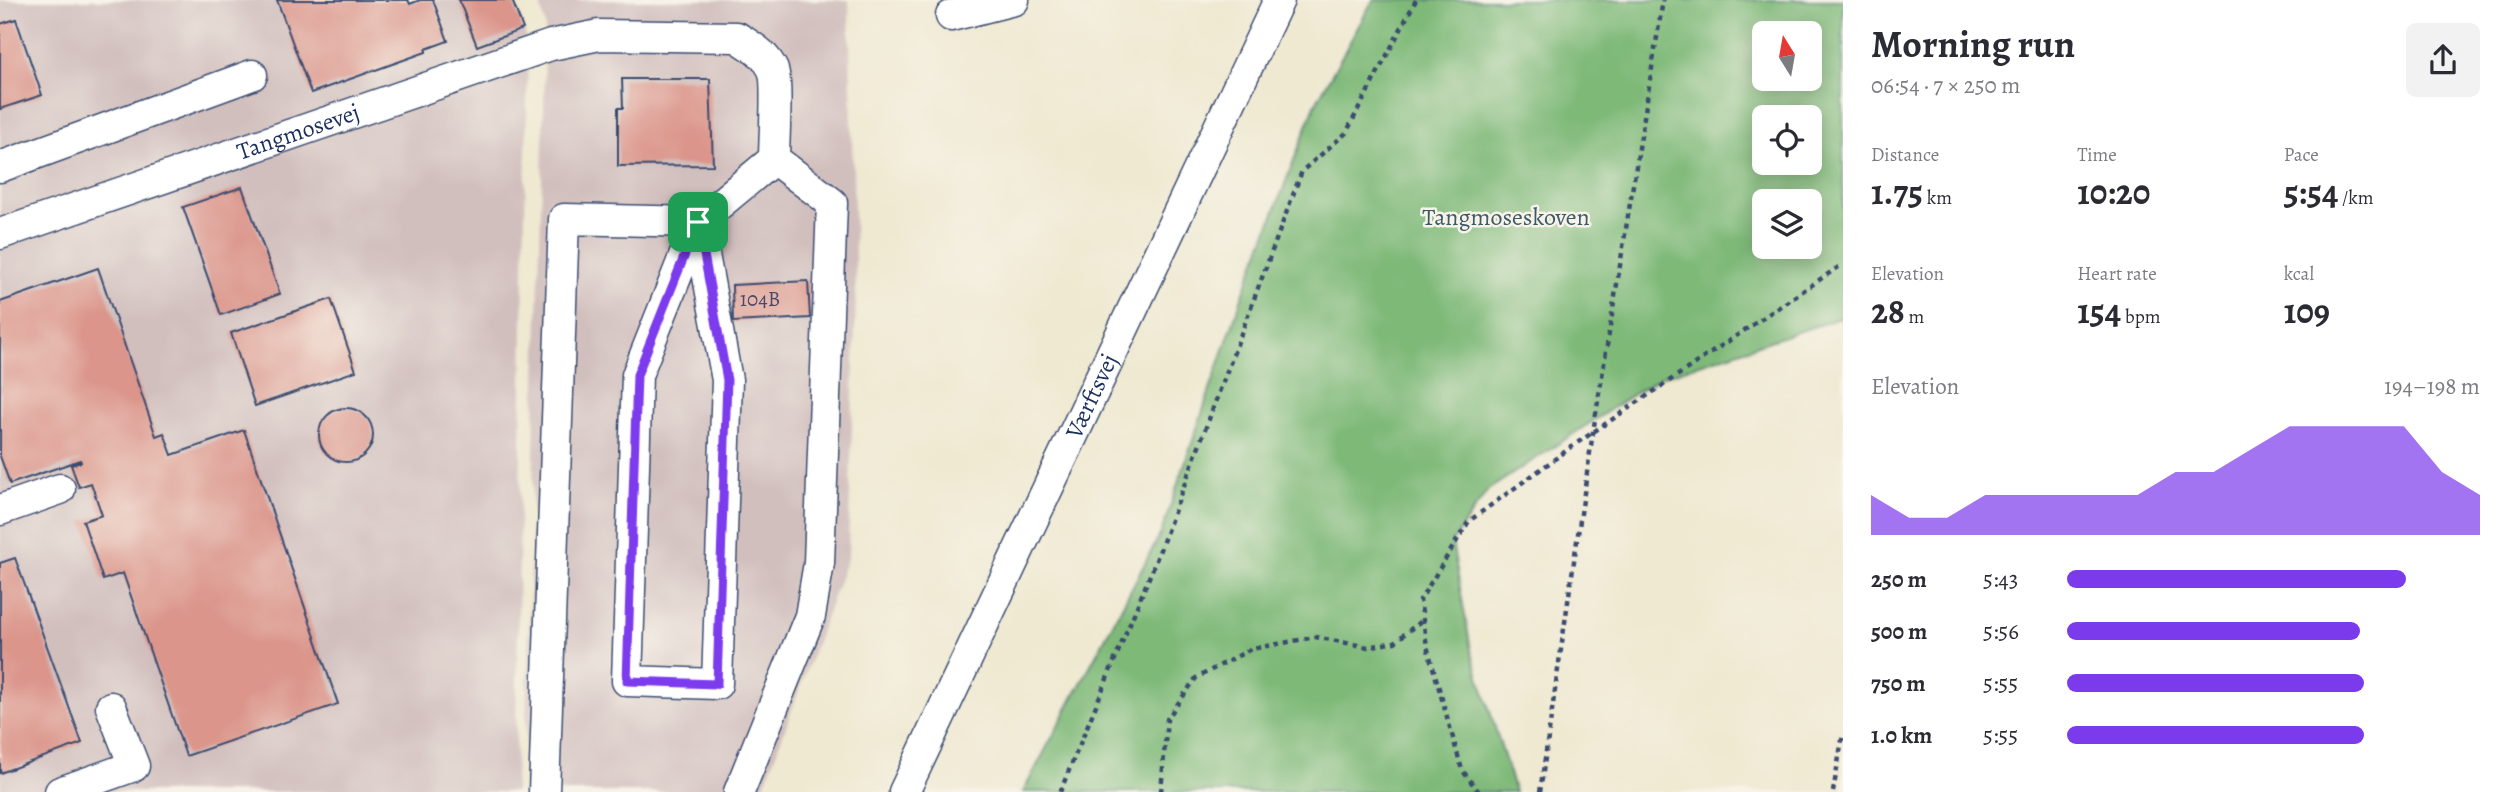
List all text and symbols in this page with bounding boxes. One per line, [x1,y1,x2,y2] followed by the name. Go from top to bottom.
[1871,18,2075,70] text: Morning run
[1752,21,1822,91] north arrow
[1752,21,1822,259] map controls
[2406,23,2480,97] button: share
[1871,70,2021,101] text: 06:54 · 7 × 250 m
[232,96,364,168] street label: Tangmosevej
[1752,105,1822,175] button: locate
[1871,142,1939,168] text: Distance
[2077,142,2117,168] text: Time
[2284,142,2319,168] text: Pace
[1871,168,1923,216] text: 1.75
[2077,168,2150,216] text: 10:20
[2284,168,2338,216] text: 5:54
[1923,185,1952,211] text: km
[2338,185,2374,211] text: /km
[1752,189,1822,259] button: layers
[668,192,728,252] pin
[1422,201,1590,233] park label: Tangmoseskoven
[679,203,717,241] icon: arrive
[1871,261,1944,287] text: Elevation
[2077,261,2157,287] text: Heart rate
[2284,261,2314,287] text: kcal
[740,285,780,313] house number: 104B
[1871,287,1905,335] text: 28
[2077,287,2121,335] text: 154
[2284,287,2330,335] text: 109
[1905,304,1924,330] text: m
[2121,304,2161,330] text: bpm
[1057,349,1125,445] street label: Værftsvej
[1871,371,1959,402] text: Elevation
[2384,371,2480,402] text: 194–198 m
[1871,564,1927,595] text: 250 m
[1983,564,2018,595] text: 5:43
[1871,616,1927,647] text: 500 m
[1983,616,2019,647] text: 5:56
[1871,668,1926,699] text: 750 m
[1983,668,2018,699] text: 5:55
[1871,720,1932,751] text: 1.0 km
[1983,720,2018,751] text: 5:55

